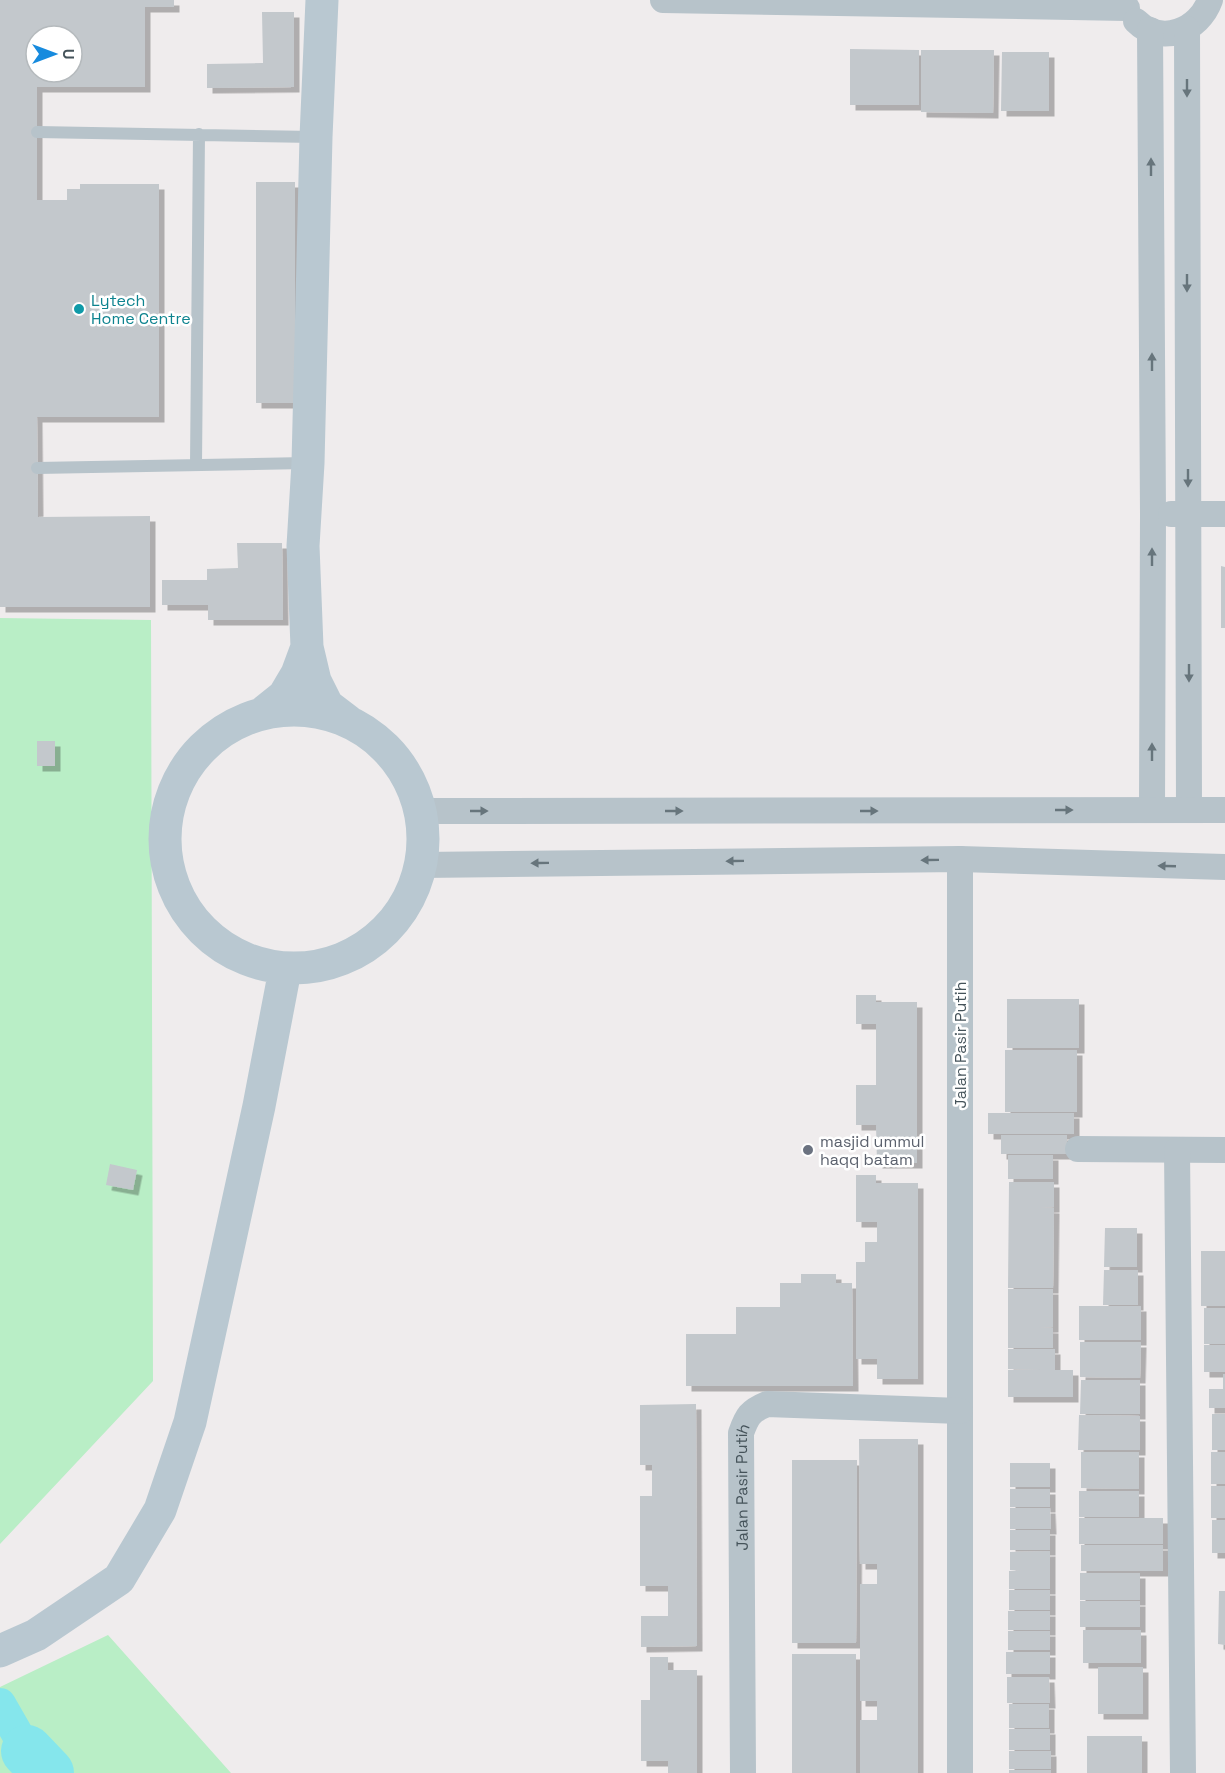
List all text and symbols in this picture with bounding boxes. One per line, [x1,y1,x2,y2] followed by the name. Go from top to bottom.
[24,24,84,84] north arrow
[58,49,79,59] text: U
[1182,78,1192,97] one-way arrow
[1146,157,1156,176] one-way arrow
[1182,273,1192,292] one-way arrow
[91,290,191,329] place label: Lytech Home Centre
[72,302,86,316] marker: Lytech Home Centre
[1147,352,1157,371] one-way arrow
[1183,468,1193,487] one-way arrow
[1147,547,1157,566] one-way arrow
[1184,663,1194,682] one-way arrow
[1147,742,1157,761] one-way arrow
[1054,805,1073,815] one-way arrow
[469,806,488,816] one-way arrow
[664,806,683,816] one-way arrow
[859,806,878,816] one-way arrow
[920,855,939,864] one-way arrow
[725,857,744,866] one-way arrow
[530,859,549,868] one-way arrow
[1157,861,1176,870] one-way arrow
[950,982,971,1108] street label: Jalan Pasir Putih
[820,1131,925,1170] place label: masjid ummul haqq batam
[801,1143,815,1157] marker: masjid ummul haqq batam
[731,1420,754,1551] street label: Jalan Pasir Putih

